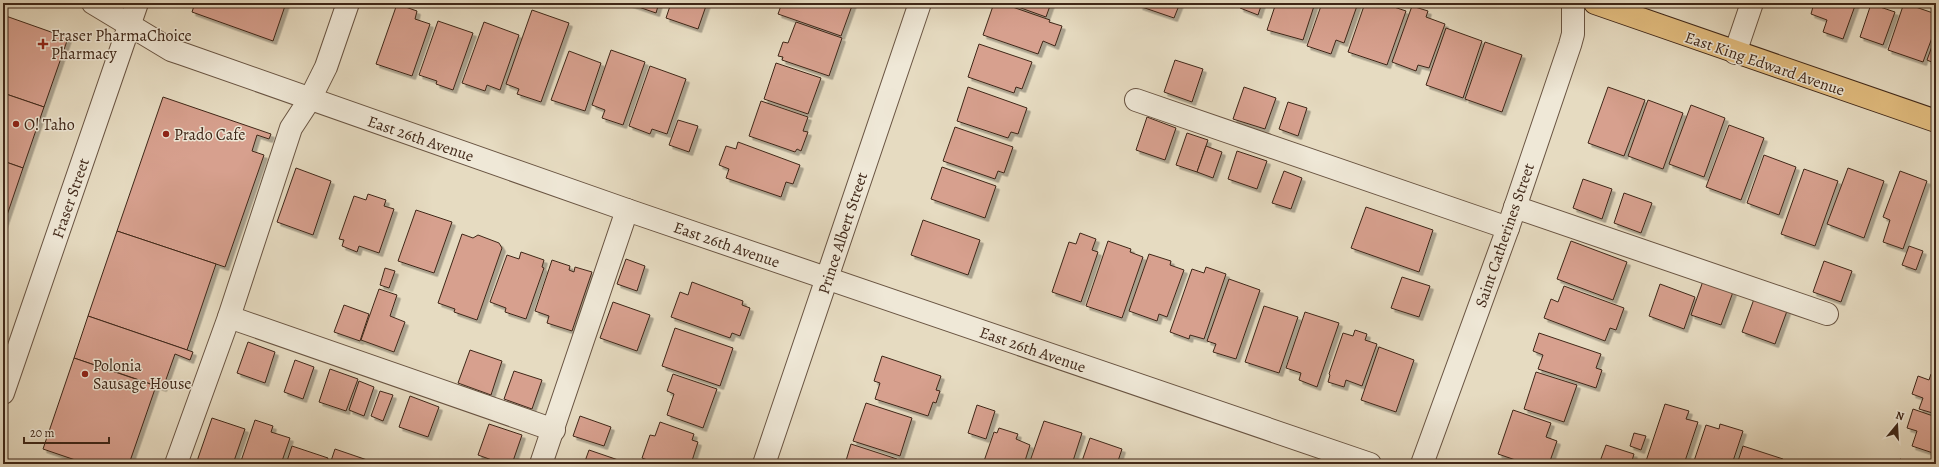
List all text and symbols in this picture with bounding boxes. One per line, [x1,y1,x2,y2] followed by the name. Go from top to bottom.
[51,25,192,65] place label: Fraser PharmaChoice Pharmacy
[1682,26,1847,102] street label: East King Edward Avenue
[38,39,48,49] marker: Fraser PharmaChoice Pharmacy
[365,110,477,167] street label: East 26th Avenue
[24,114,75,136] place label: O! Taho
[11,119,21,129] marker: O! Taho
[174,124,245,146] place label: Prado Cafe
[161,129,171,139] marker: Prado Cafe
[47,155,95,241] street label: Fraser Street
[1470,160,1540,310] street label: Saint Catherines Street
[813,169,873,297] street label: Prince Albert Street
[671,216,783,273] street label: East 26th Avenue
[977,321,1089,378] street label: East 26th Avenue
[93,355,191,395] place label: Polonia Sausage House
[80,369,90,379] marker: Polonia Sausage House
[1877,405,1917,445] north arrow
[1894,408,1906,424] text: N
[24,419,109,445] scale bar
[30,425,54,441] text: 20 m

